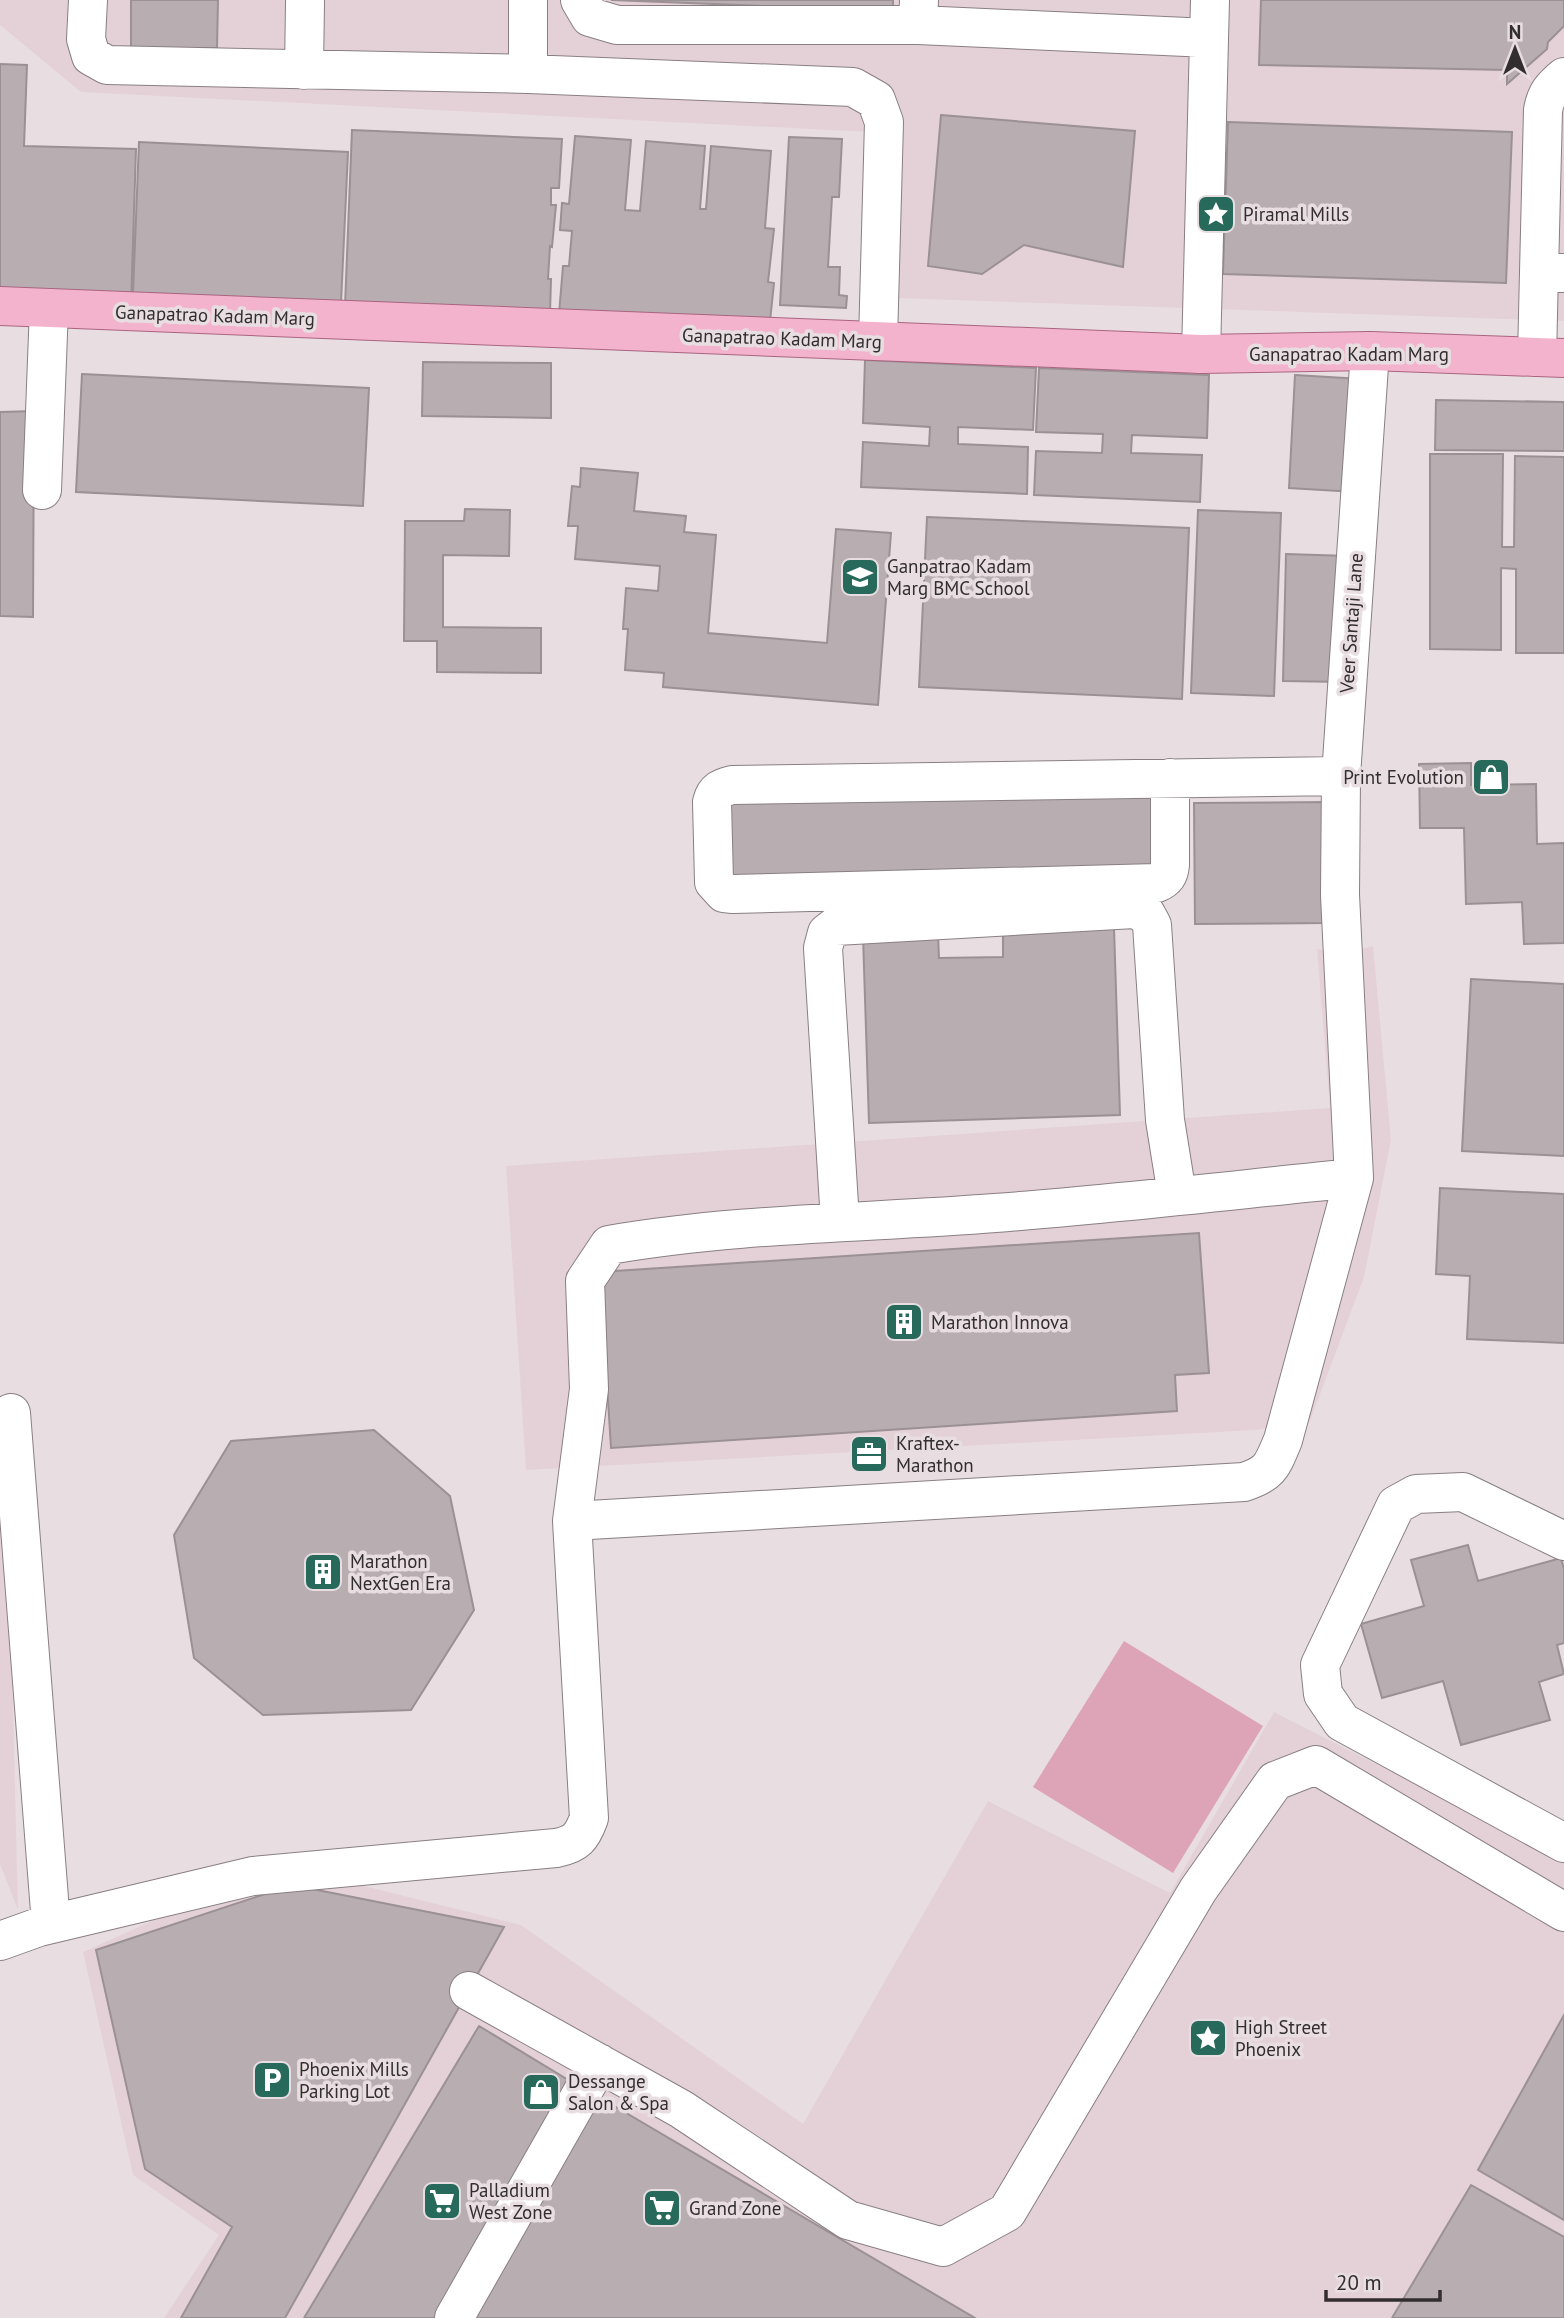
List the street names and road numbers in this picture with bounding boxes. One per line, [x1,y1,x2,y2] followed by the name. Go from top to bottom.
[115,300,315,330] street label: Ganapatrao Kadam Marg
[682,323,882,353] street label: Ganapatrao Kadam Marg
[1249,342,1449,366] street label: Ganapatrao Kadam Marg
[1334,552,1368,695] street label: Veer Santaji Lane

